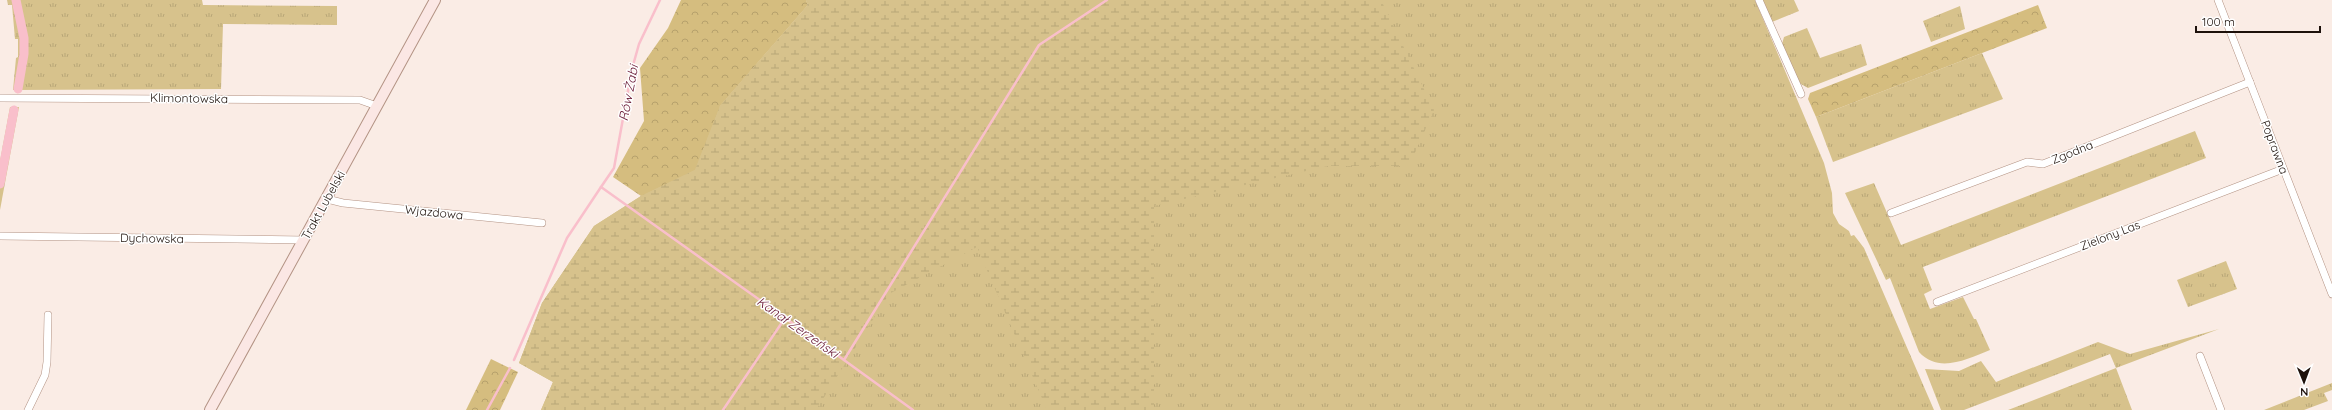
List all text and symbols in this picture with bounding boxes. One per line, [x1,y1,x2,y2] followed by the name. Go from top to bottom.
[2196,8,2320,34] scale bar
[2202,14,2235,29] text: 100 m
[615,61,642,122] water label: Rów Żabi
[150,90,228,106] street label: Klimontowska
[2258,118,2292,176] street label: Poprawna
[2049,137,2095,167] street label: Zgodna
[298,168,348,242] street label: Trakt Lubelski
[404,201,464,223] street label: Wjazdowa
[2078,217,2143,253] street label: Zielony Las
[120,230,184,246] street label: Dychowska
[754,293,844,362] water label: Kanał Zerzeński
[2284,362,2324,402] north arrow
[2300,385,2308,399] text: N

